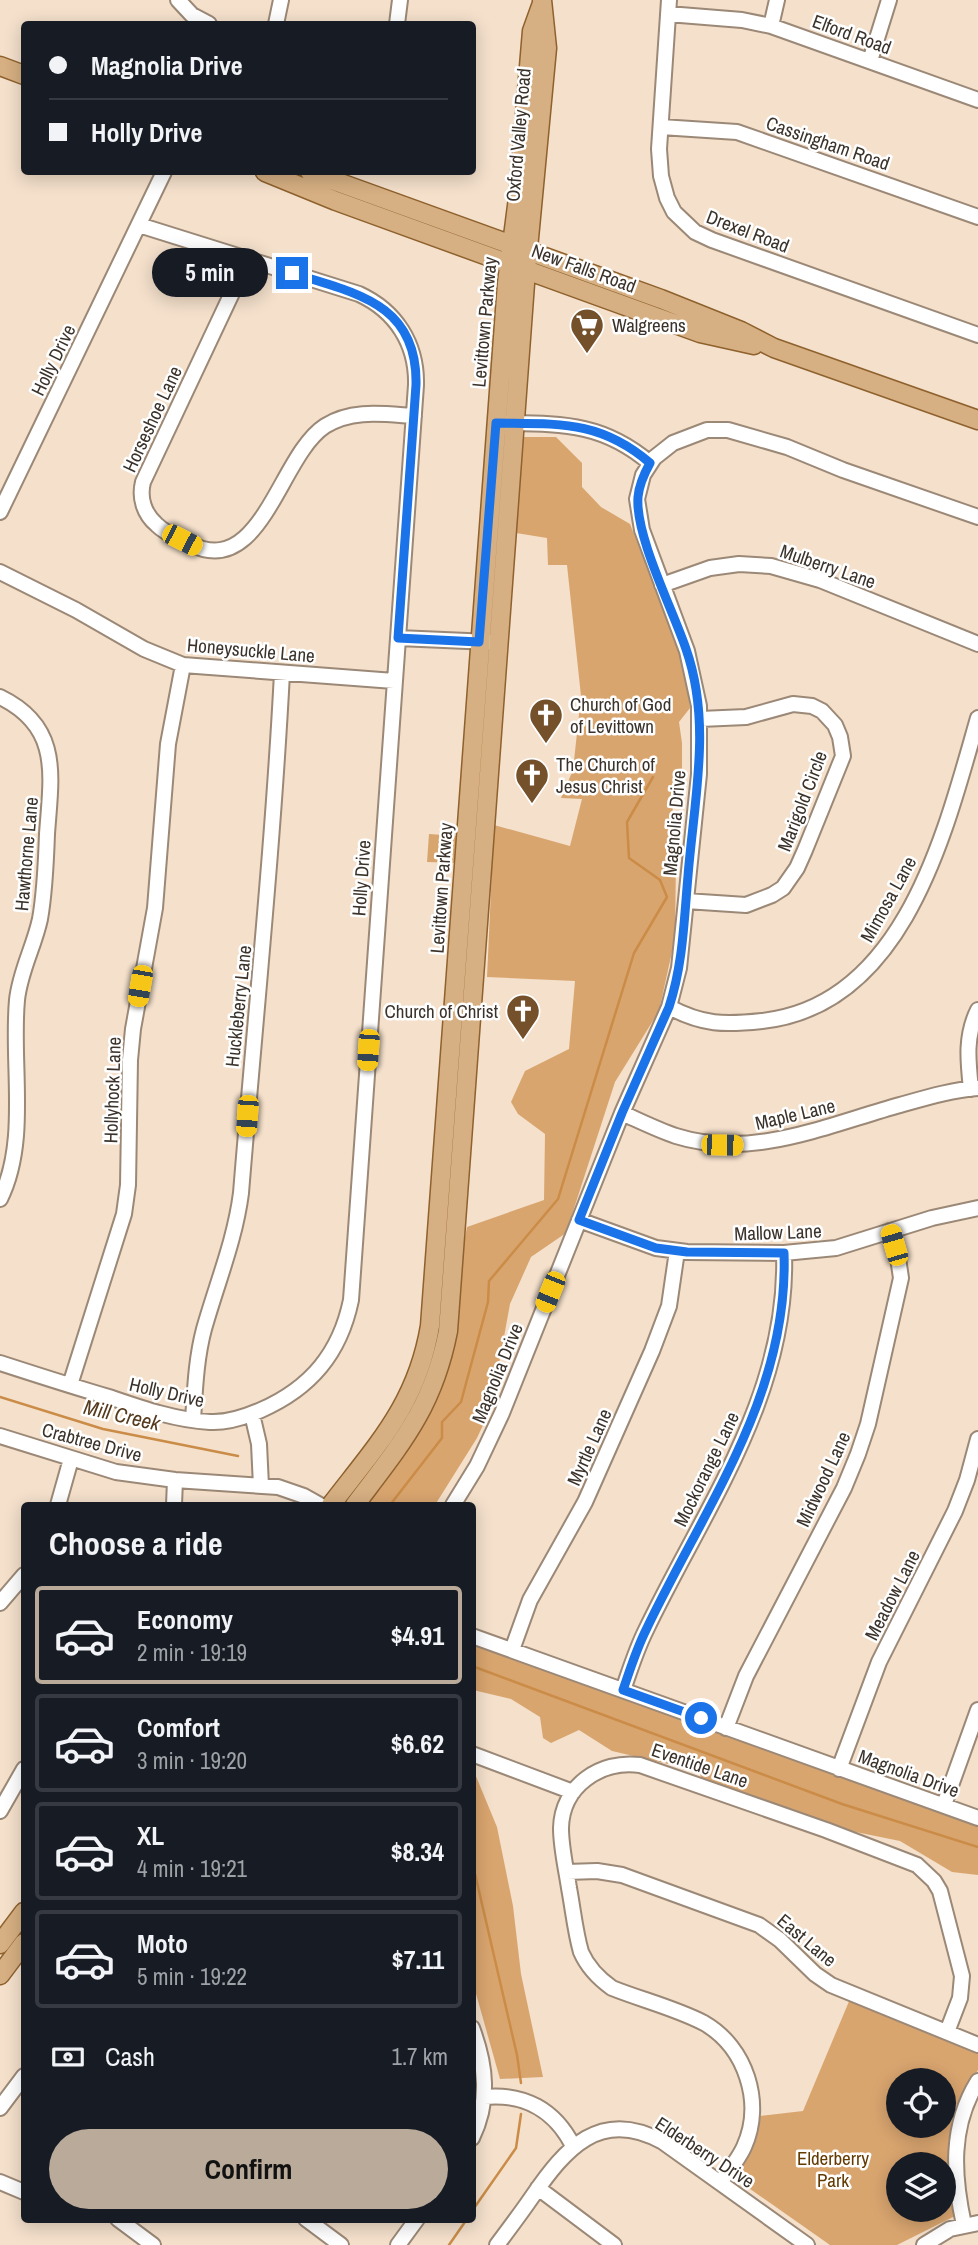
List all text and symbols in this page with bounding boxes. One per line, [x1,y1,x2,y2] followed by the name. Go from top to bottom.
[809,8,895,60] street label: Elford Road
[91,48,243,83] text: Magnolia Drive
[499,67,537,203] street label: Oxford Valley Road
[763,110,893,176] street label: Cassingham Road
[91,115,202,150] text: Holly Drive
[703,203,793,259] street label: Drexel Road
[528,237,640,299] street label: New Falls Road
[152,248,268,298] callout: 5 min
[465,256,503,388] street label: Levittown Parkway
[185,257,235,288] text: 5 min
[276,257,308,289] route end
[568,306,606,355] supermarket icon: Walgreens
[612,312,686,338] place label: Walgreens
[25,320,81,400] street label: Holly Drive
[116,362,188,476] street label: Horseshoe Lane
[159,521,206,559] car
[777,537,879,595] street label: Mulberry Lane
[186,631,316,669] street label: Honeysuckle Lane
[570,691,671,739] place label: Church of God of Levittown
[527,696,565,745] church icon: Church of God of Levittown
[771,747,833,855] street label: Marigold Circle
[556,751,655,799] place label: The Church of Jesus Christ
[513,756,551,805] church icon: The Church of Jesus Christ
[656,769,692,877] street label: Magnolia Drive
[8,796,44,912] street label: Hawthorne Lane
[423,822,459,954] street label: Levittown Parkway
[345,839,377,917] street label: Holly Drive
[854,851,922,947] street label: Mimosa Lane
[219,944,257,1068] street label: Huckleberry Lane
[127,963,154,1009] car
[504,992,542,1041] church icon: Church of Christ
[385,998,499,1024] place label: Church of Christ
[357,1028,380,1072] car
[97,1036,127,1144] street label: Hollyhock Lane
[752,1092,838,1136] street label: Maple Lane
[236,1094,259,1138] car
[701,1134,744,1156] car
[734,1217,822,1247] street label: Mallow Lane
[879,1222,910,1268] car
[533,1269,568,1315] car
[465,1319,529,1427] street label: Magnolia Drive
[127,1371,207,1413] street label: Holly Drive
[81,1392,164,1438] water label: Mill Creek
[561,1405,617,1489] street label: Myrtle Lane
[667,1407,745,1531] street label: Mockorange Lane
[39,1416,145,1468] street label: Crabtree Drive
[790,1427,856,1531] street label: Midwood Lane
[49,1522,223,1565] text: Choose a ride
[858,1545,926,1645] street label: Meadow Lane
[137,1602,233,1637] text: Economy
[53,1604,116,1667] icon: car
[391,1618,444,1653] text: $4.91
[137,1637,247,1668] text: 2 min · 19:19
[685,1702,717,1734] route start
[137,1710,220,1745] text: Comfort
[53,1712,116,1775] icon: car
[391,1726,444,1761] text: $6.62
[648,1736,752,1794] street label: Eventide Lane
[855,1743,963,1803] street label: Magnolia Drive
[137,1745,247,1776] text: 3 min · 19:20
[137,1818,164,1853] text: XL
[53,1820,116,1883] icon: car
[391,1834,444,1869] text: $8.34
[137,1853,247,1884] text: 4 min · 19:21
[772,1907,842,1973] street label: East Lane
[137,1926,188,1961] text: Moto
[53,1928,116,1991] icon: car
[392,1942,444,1977] text: $7.11
[137,1961,247,1992] text: 5 min · 19:22
[49,2038,87,2076] icon: cash
[105,2039,155,2074] text: Cash
[391,2041,448,2072] text: 1.7 km
[886,2068,956,2222] map controls
[886,2068,956,2138] button: locate
[650,2110,760,2194] street label: Elderberry Drive
[49,2129,448,2209] button: Confirm
[797,2145,869,2193] park label: Elderberry Park
[886,2152,956,2222] button: layers

